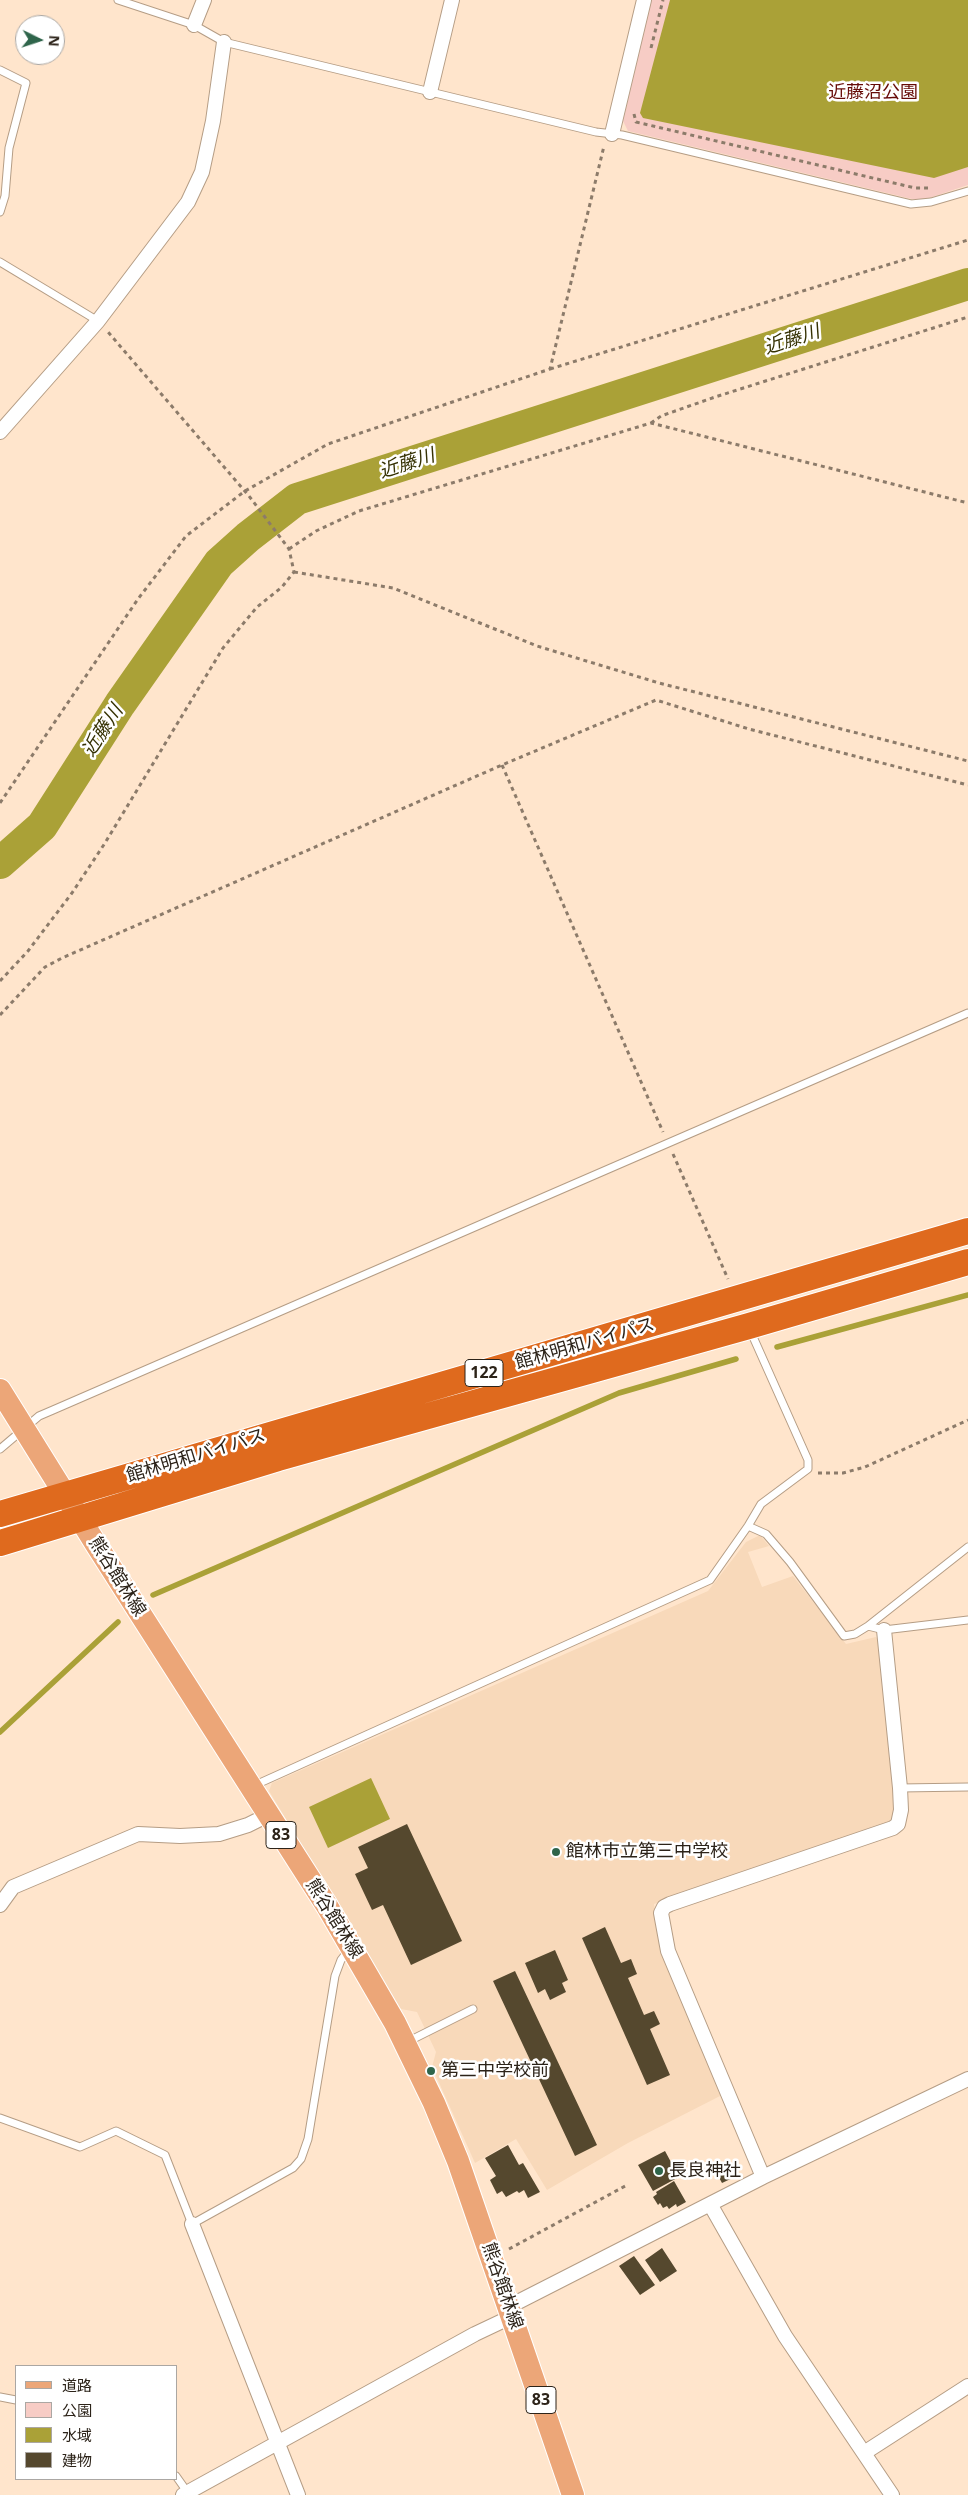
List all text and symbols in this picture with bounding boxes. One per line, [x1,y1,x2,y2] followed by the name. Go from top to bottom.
[15,15,65,65] north arrow
[45,35,64,47] text: N
[828,82,918,104] park label: 近藤沼公園
[761,320,823,360] water label: 近藤川
[376,444,438,484] water label: 近藤川
[78,701,128,761] water label: 近藤川
[513,1314,657,1374] street label: 館林明和バイパス
[465,1360,503,1386] road number: 122
[124,1425,268,1487] street label: 館林明和バイパス
[84,1533,150,1621] street label: 熊谷館林線
[266,1822,296,1848] road number: 83
[566,1841,728,1863] place label: 館林市立第三中学校
[550,1846,562,1858] marker: 館林市立第三中学校
[301,1875,367,1963] street label: 熊谷館林線
[441,2060,549,2082] place label: 第三中学校前
[425,2065,437,2077] marker: 第三中学校前
[669,2160,741,2182] place label: 長良神社
[653,2165,665,2177] marker: 長良神社
[477,2240,527,2332] street label: 熊谷館林線
[15,2365,178,2480] legend
[62,2375,92,2395] text: 道路
[526,2386,556,2414] road number: 83
[62,2400,92,2420] text: 公園
[62,2425,92,2445] text: 水域
[62,2450,92,2470] text: 建物

